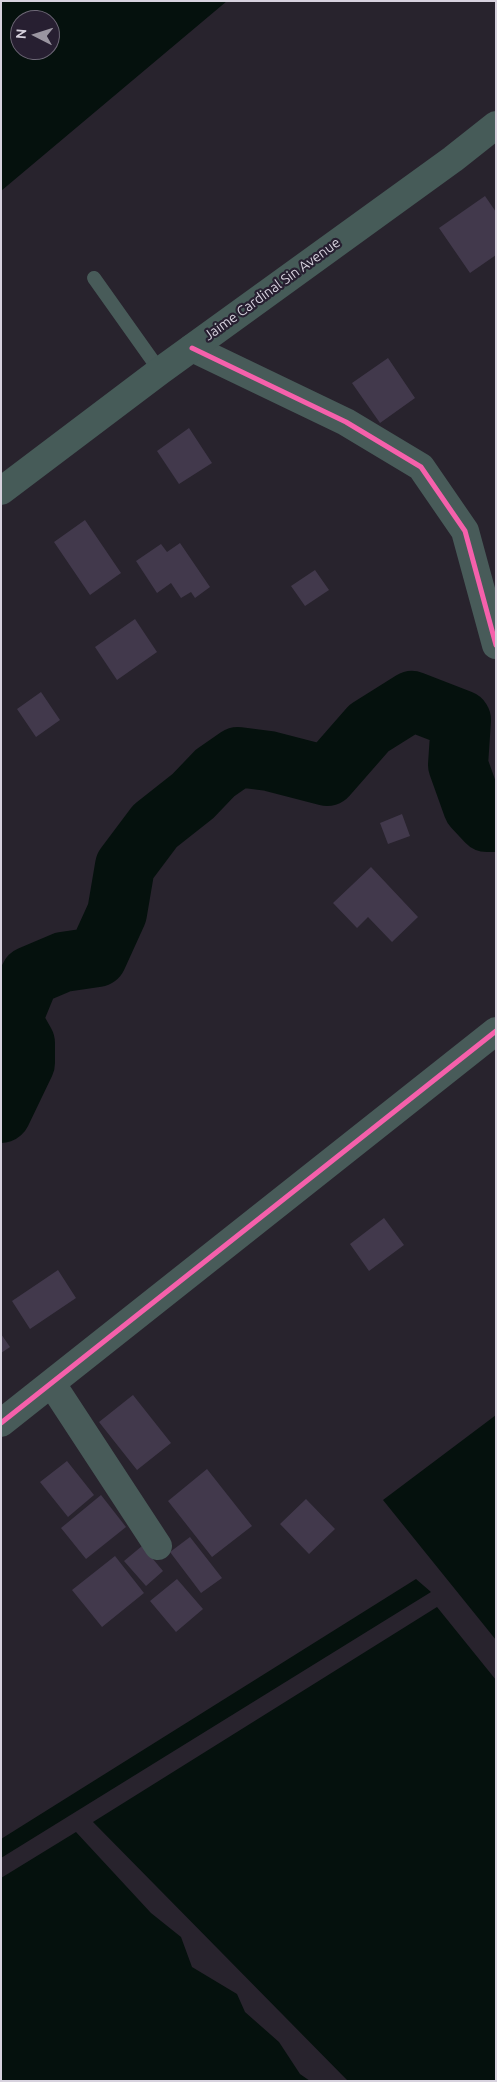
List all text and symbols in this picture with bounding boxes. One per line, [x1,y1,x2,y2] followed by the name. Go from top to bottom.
[10,10,60,60] north arrow
[13,28,29,40] text: N
[201,234,343,344] street label: Jaime Cardinal Sin Avenue

